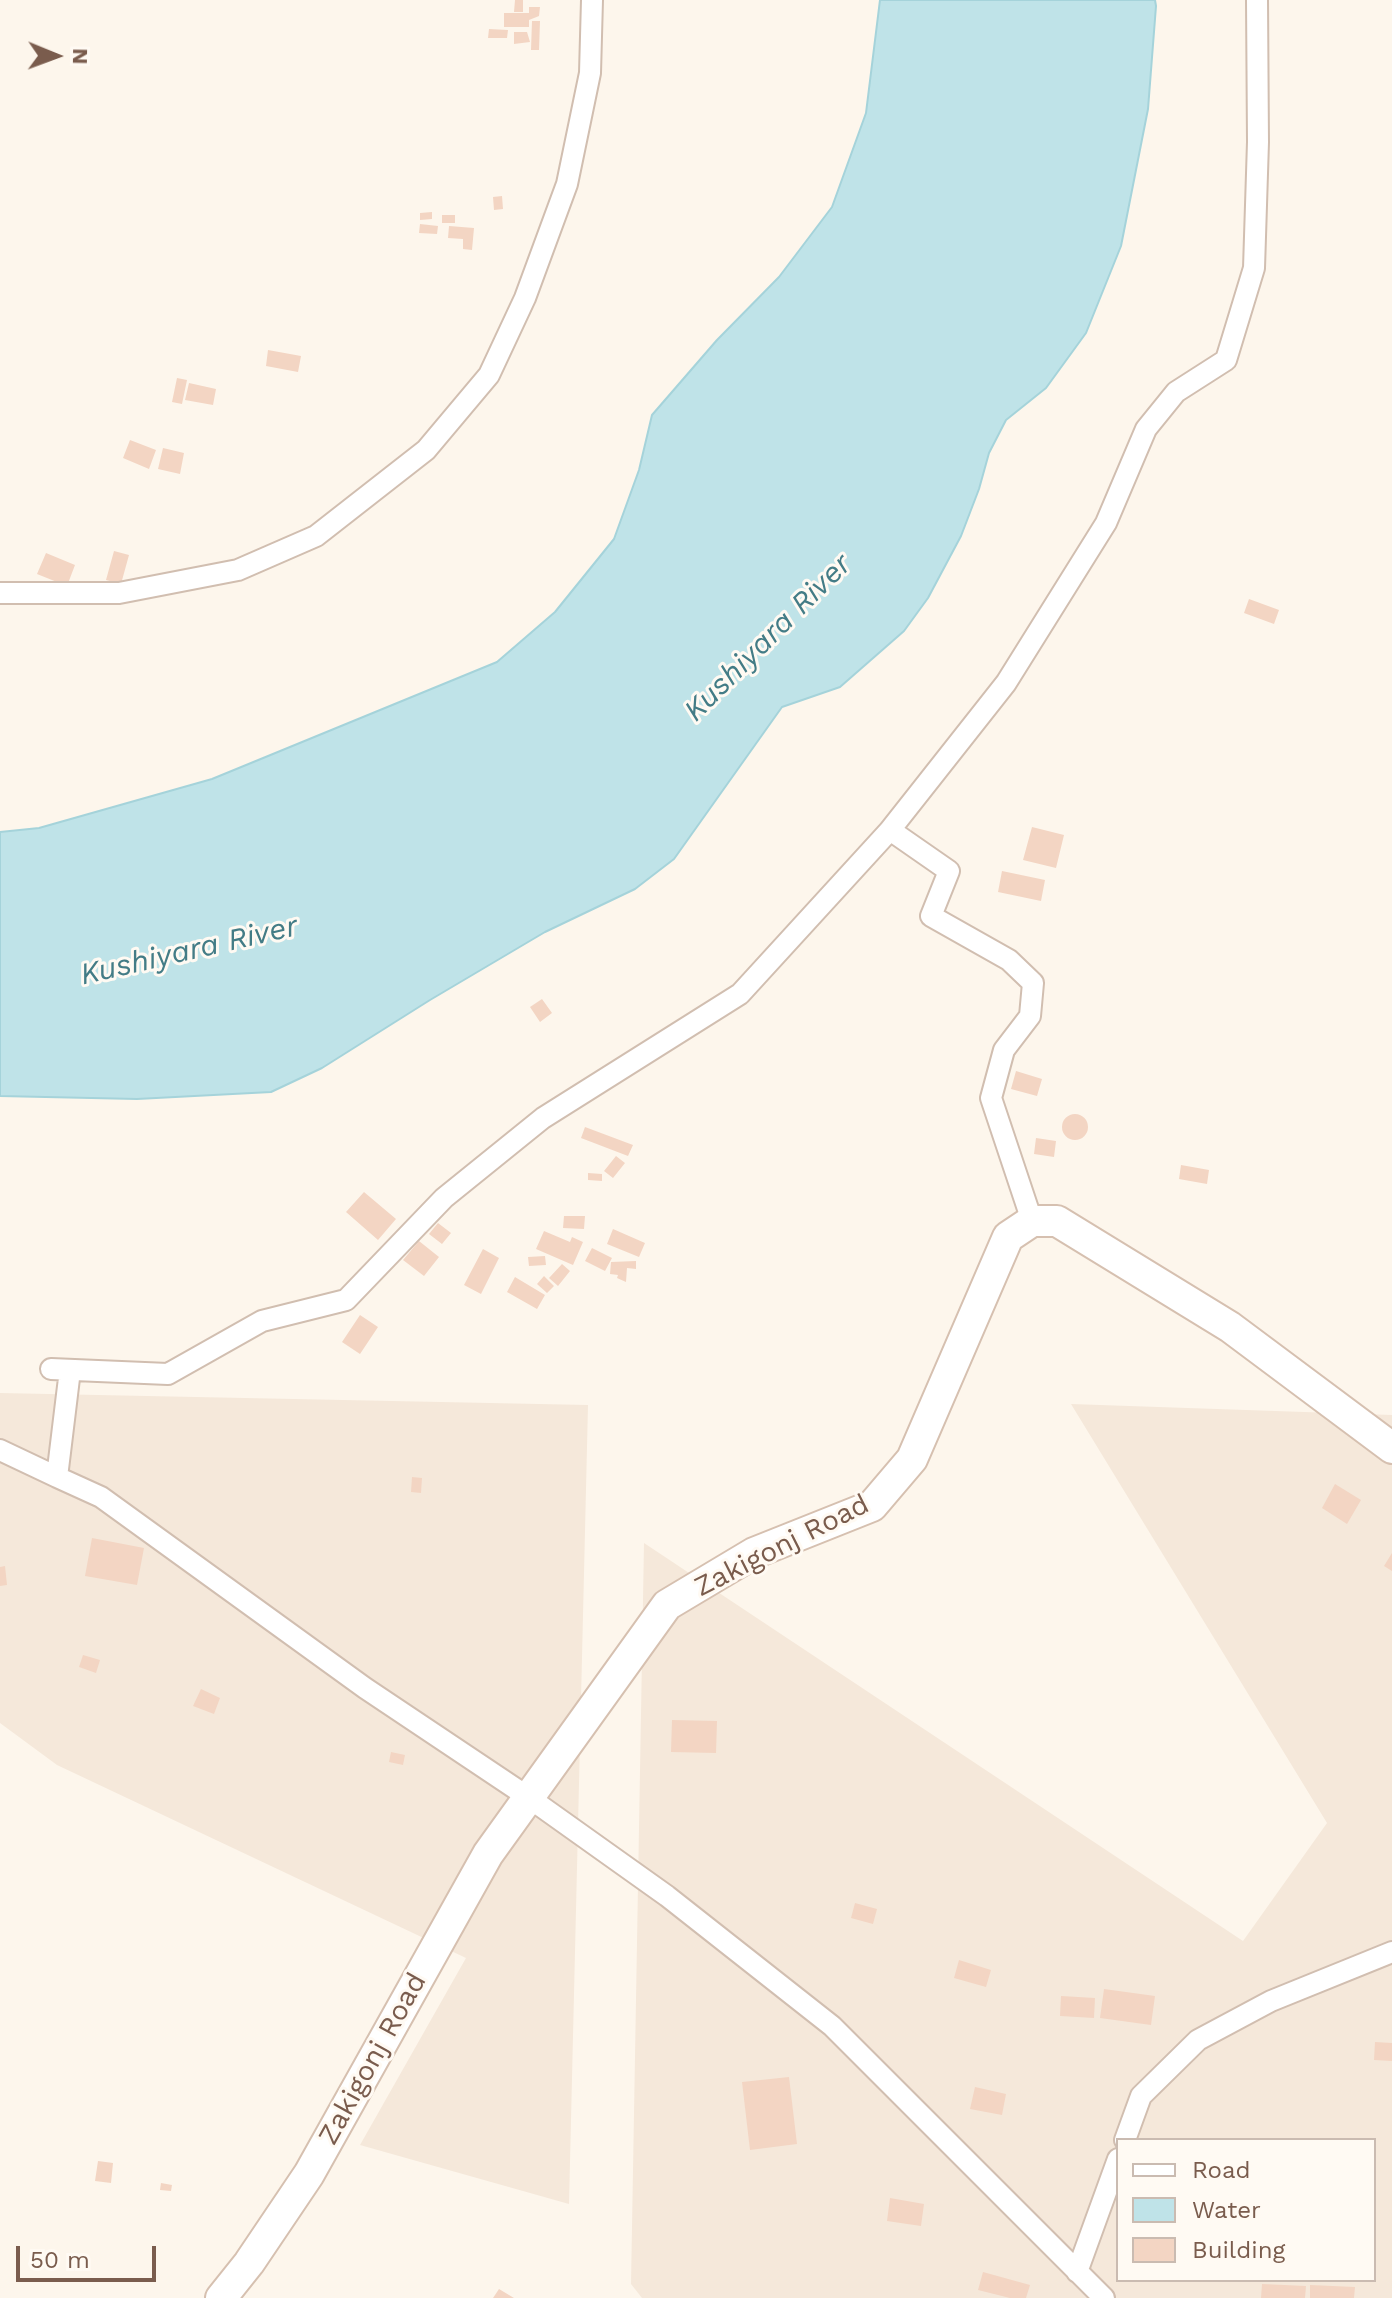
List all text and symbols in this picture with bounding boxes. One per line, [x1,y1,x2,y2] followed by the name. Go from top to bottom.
[16,16,96,96] north arrow
[68,48,93,65] text: N
[677,547,859,729] water label: Kushiyara River
[77,908,301,994] water label: Kushiyara River
[689,1488,875,1604] street label: Zakigonj Road
[312,1967,434,2151] street label: Zakigonj Road
[1116,2138,1376,2282] legend
[1192,2156,1251,2184] text: Road
[1192,2196,1261,2224] text: Water
[20,2230,160,2280] scale bar
[1192,2236,1285,2264] text: Building
[30,2246,90,2274] text: 50 m

